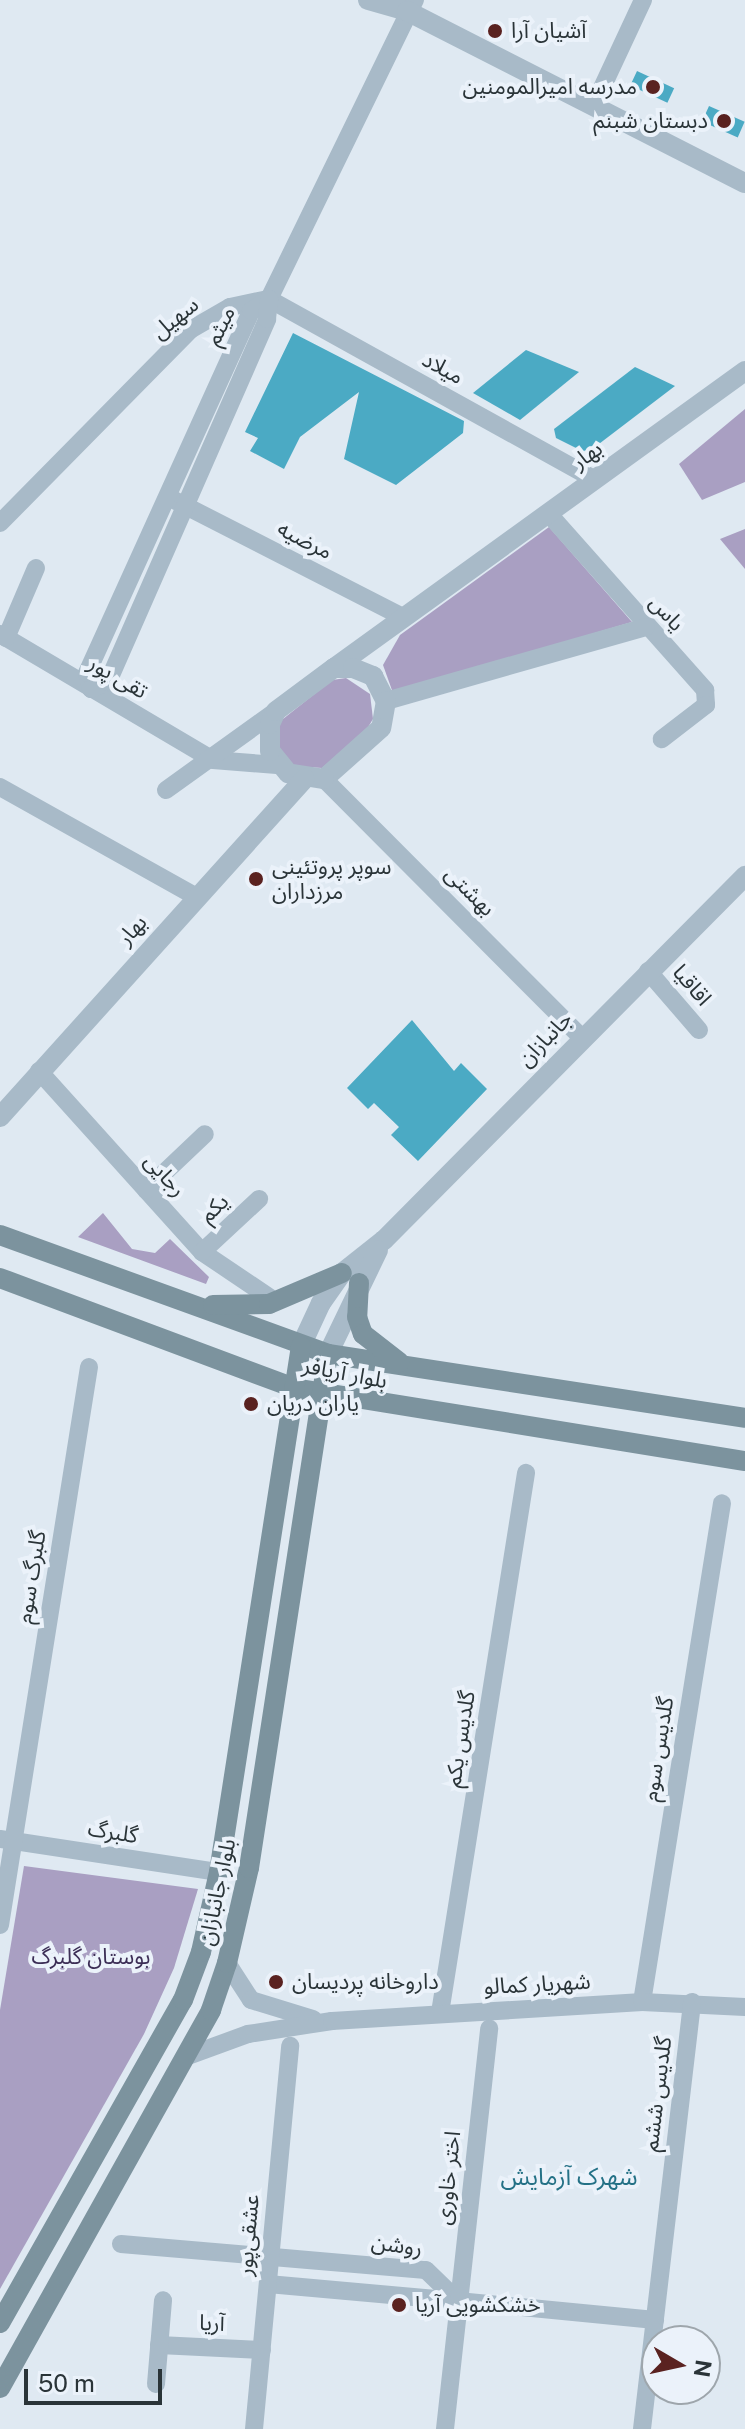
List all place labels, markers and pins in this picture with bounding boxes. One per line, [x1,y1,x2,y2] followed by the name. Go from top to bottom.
[511,18,586,44] place label: آشیان آرا
[486,22,504,40] marker: آشیان آرا
[462,74,637,100] place label: مدرسه امیرالمومنین
[644,78,662,96] marker: مدرسه امیرالمومنین
[593,108,708,134] place label: دبستان شبنم
[715,112,733,130] marker: دبستان شبنم
[272,853,391,904] place label: سوپر پروتئینی مرزداران
[247,870,265,888] marker: سوپر پروتئینی مرزداران
[267,1391,359,1417] place label: یاران دریان
[242,1395,260,1413] marker: یاران دریان
[292,1969,439,1995] place label: داروخانه پردیسان
[267,1973,285,1991] marker: داروخانه پردیسان
[415,2292,541,2318] place label: خشکشویی آریا
[390,2296,408,2314] marker: خشکشویی آریا

